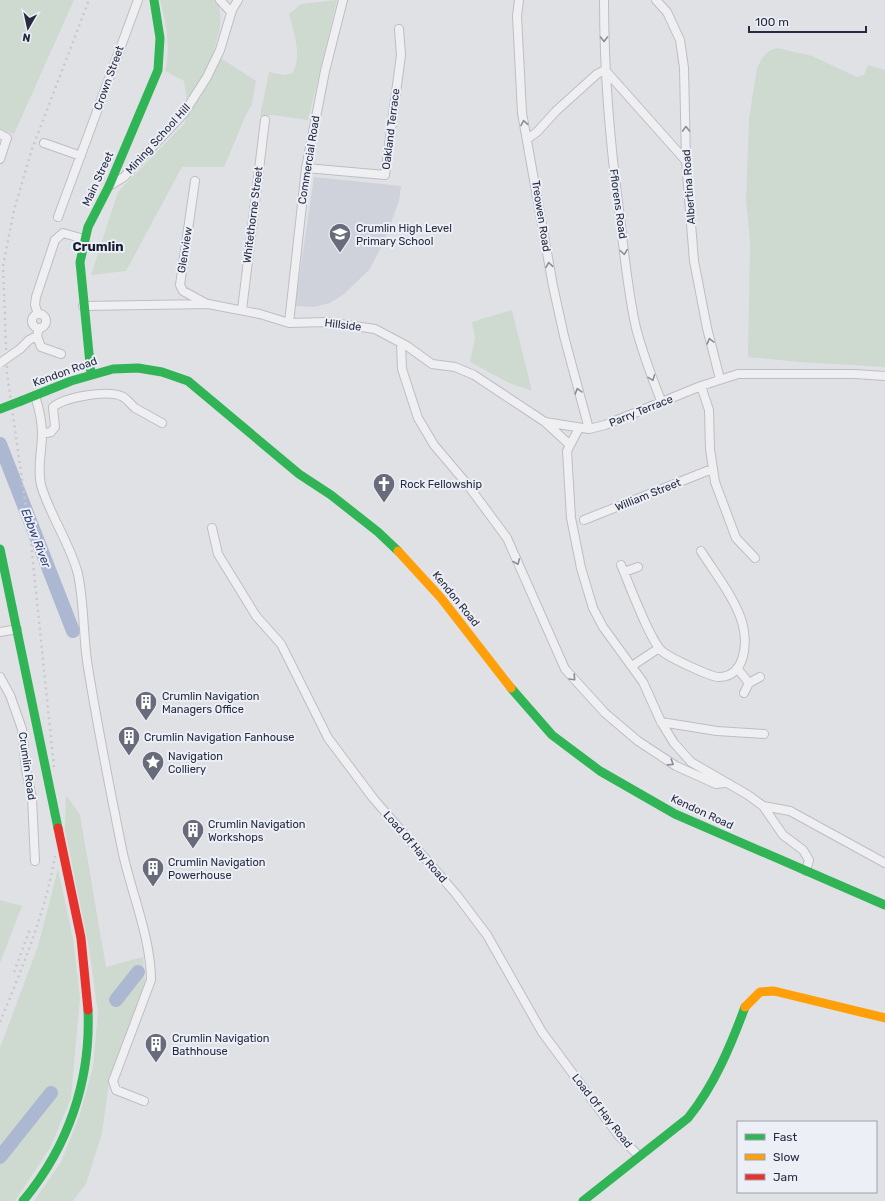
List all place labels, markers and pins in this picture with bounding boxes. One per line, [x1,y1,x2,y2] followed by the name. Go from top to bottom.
[327,221,353,254] school or university icon: Crumlin High Level Primary School
[356,222,452,248] place label: Crumlin High Level Primary School
[371,471,397,504] church icon: Rock Fellowship
[400,478,482,491] place label: Rock Fellowship
[133,689,159,722] building icon: Crumlin Navigation Managers Office
[162,690,260,716] place label: Crumlin Navigation Managers Office
[116,724,142,757] building icon: Crumlin Navigation Fanhouse
[144,731,294,744] place label: Crumlin Navigation Fanhouse
[140,749,166,782] place icon: Navigation Colliery
[168,750,223,776] place label: Navigation Colliery
[180,817,206,850] building icon: Crumlin Navigation Workshops
[208,818,306,844] place label: Crumlin Navigation Workshops
[140,855,166,888] building icon: Crumlin Navigation Powerhouse
[168,856,266,882] place label: Crumlin Navigation Powerhouse
[143,1031,169,1064] building icon: Crumlin Navigation Bathhouse
[172,1032,270,1058] place label: Crumlin Navigation Bathhouse

